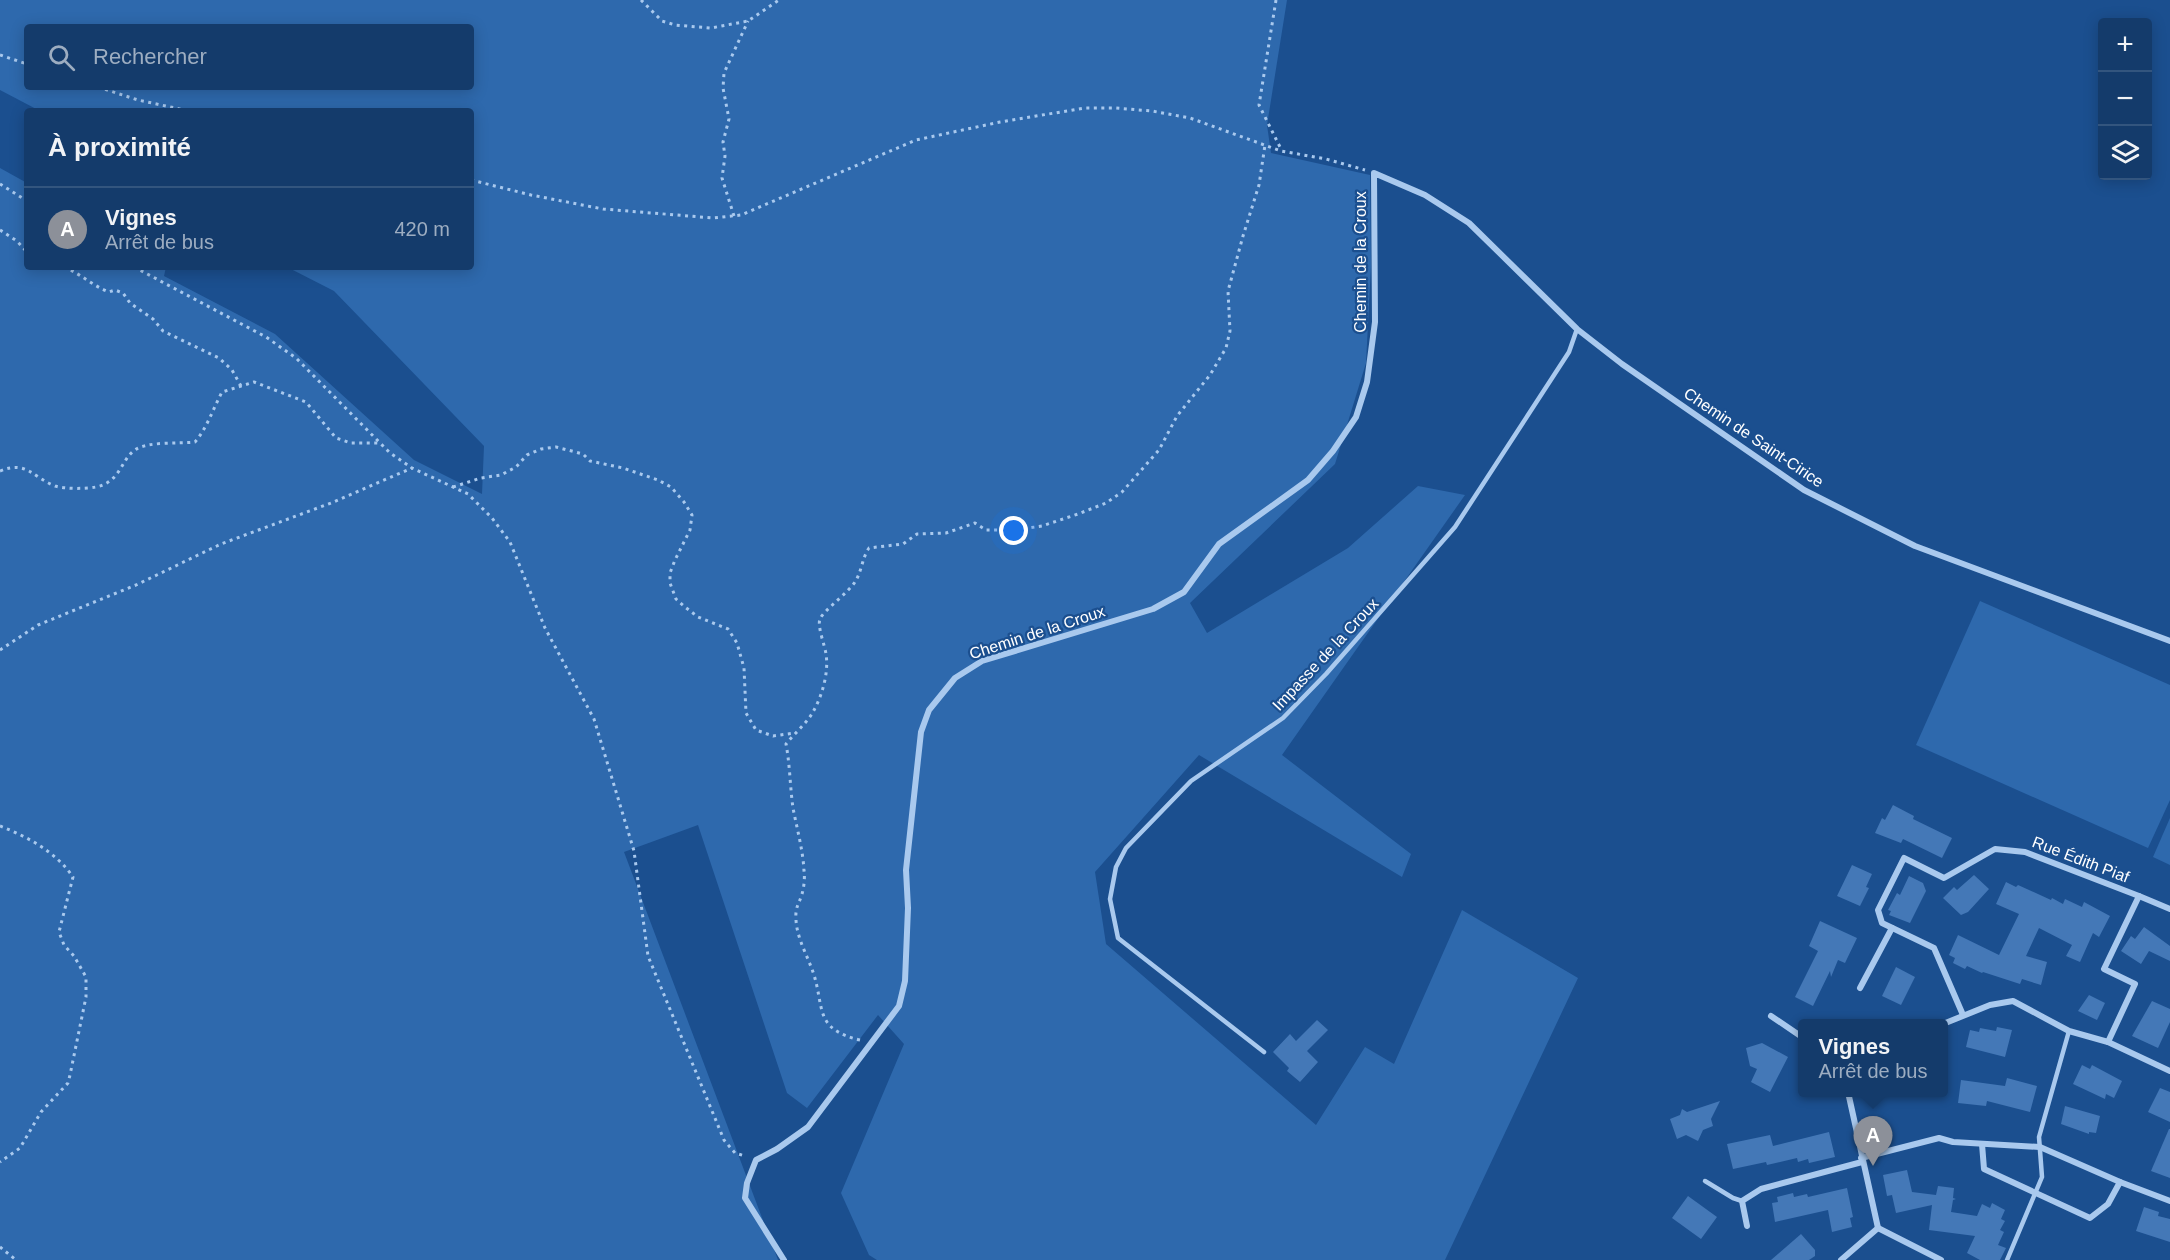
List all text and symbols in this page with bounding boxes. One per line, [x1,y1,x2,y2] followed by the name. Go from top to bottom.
[2098,18,2152,180] map controls
[2098,18,2152,72] button: +
[24,24,474,90] search box
[45,41,78,74] icon: search
[93,44,207,69] text: Rechercher
[2098,72,2152,126] button: −
[2098,126,2152,180] button: layers
[48,132,191,162] text: À proximité
[1352,191,1369,333] street label: Chemin de la Croux
[105,205,177,230] text: Vignes
[60,218,75,240] text: A
[394,218,450,240] text: 420 m
[105,231,214,253] text: Arrêt de bus
[1681,384,1827,491] street label: Chemin de Saint-Cirice
[999,516,1028,545] your location
[1269,595,1382,714] street label: Impasse de la Croux
[967,603,1107,662] street label: Chemin de la Croux
[2030,832,2132,886] street label: Rue Édith Piaf
[1798,1019,1948,1097] popup
[1819,1034,1890,1059] text: Vignes
[1819,1060,1927,1082] text: Arrêt de bus
[1854,1116,1892,1166] pin: A

